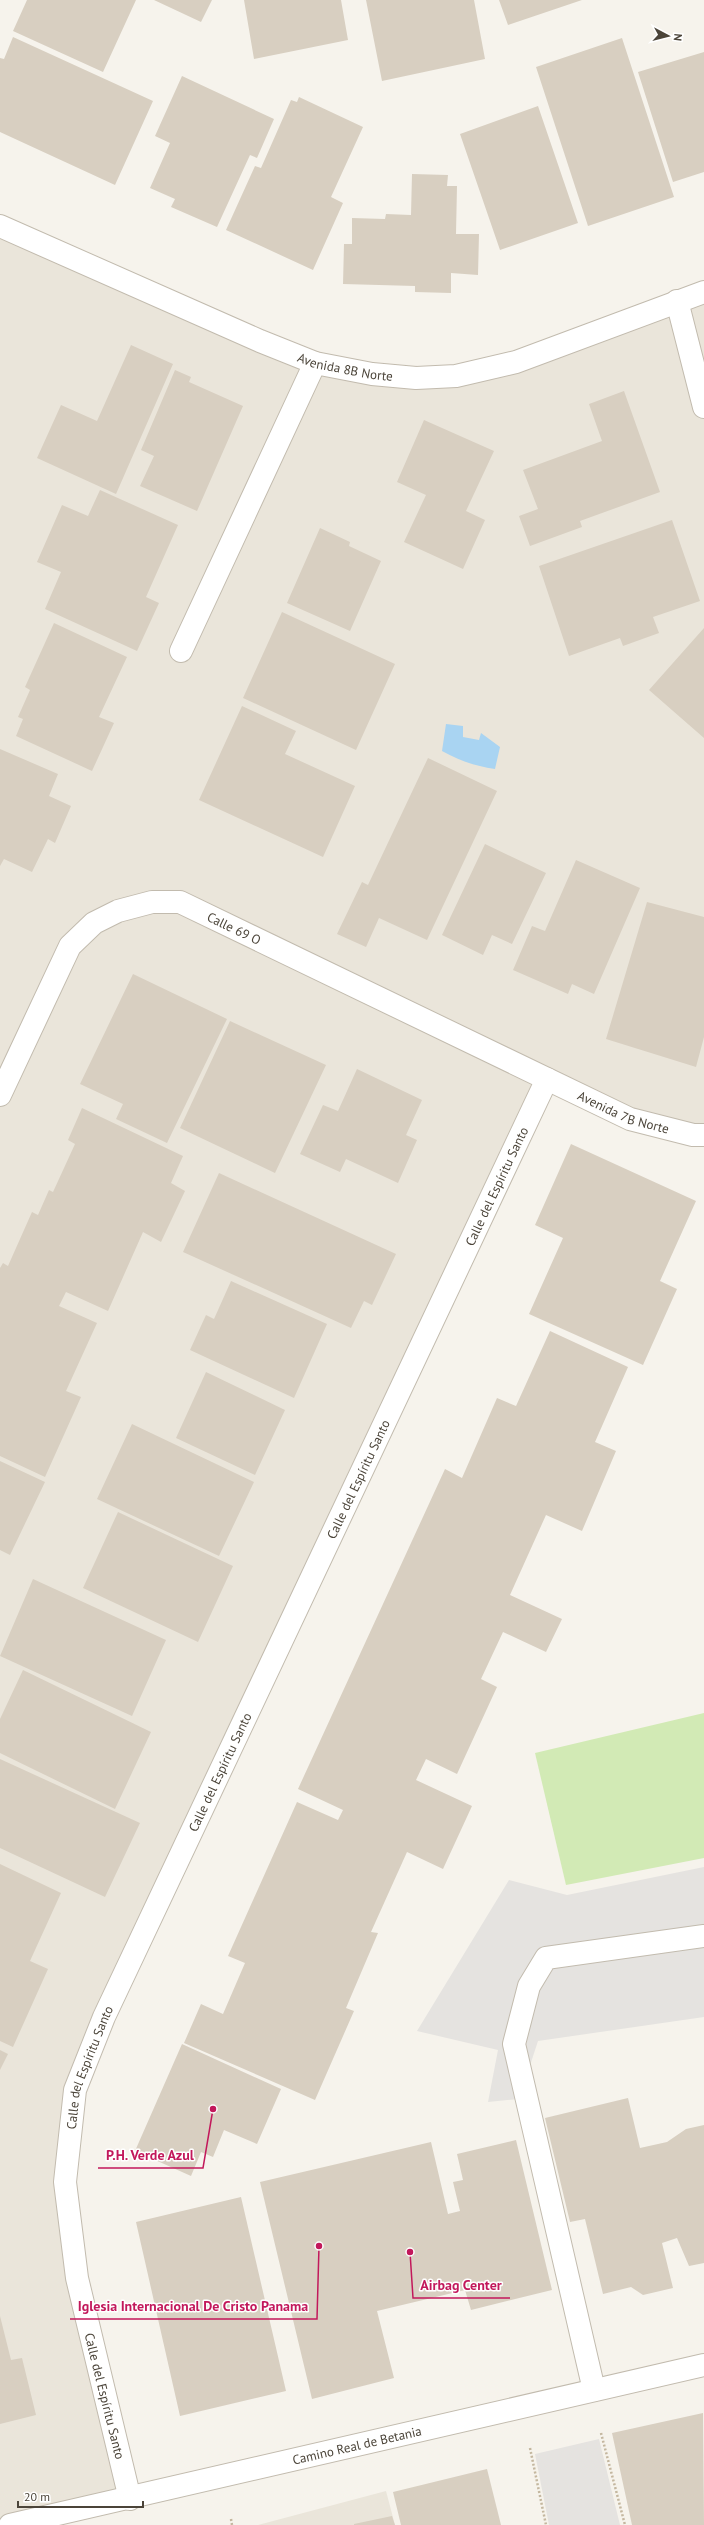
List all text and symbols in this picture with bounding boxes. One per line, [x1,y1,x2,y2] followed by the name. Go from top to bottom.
[648,16,688,56] north arrow
[671,33,685,42] text: N
[295,349,394,385] street label: Avenida 8B Norte
[204,908,264,949] street label: Calle 69 O
[575,1087,671,1138] street label: Avenida 7B Norte
[461,1124,532,1249] street label: Calle del Espíritu Santo
[323,1417,394,1542] street label: Calle del Espíritu Santo
[185,1710,256,1835] street label: Calle del Espíritu Santo
[63,2003,117,2130] street label: Calle del Espíritu Santo
[98,2142,203,2168] callout: P.H. Verde Azul
[106,2146,195,2164] text: P.H. Verde Azul
[413,2272,510,2298] callout: Airbag Center
[420,2276,502,2294] text: Airbag Center
[70,2293,317,2319] callout: Iglesia Internacional De Cristo Panama
[78,2297,308,2315] text: Iglesia Internacional De Cristo Panama
[81,2331,128,2461] street label: Calle del Espíritu Santo
[291,2422,423,2469] street label: Camino Real de Betania
[18,2483,143,2509] scale bar
[24,2489,50,2504] text: 20 m

